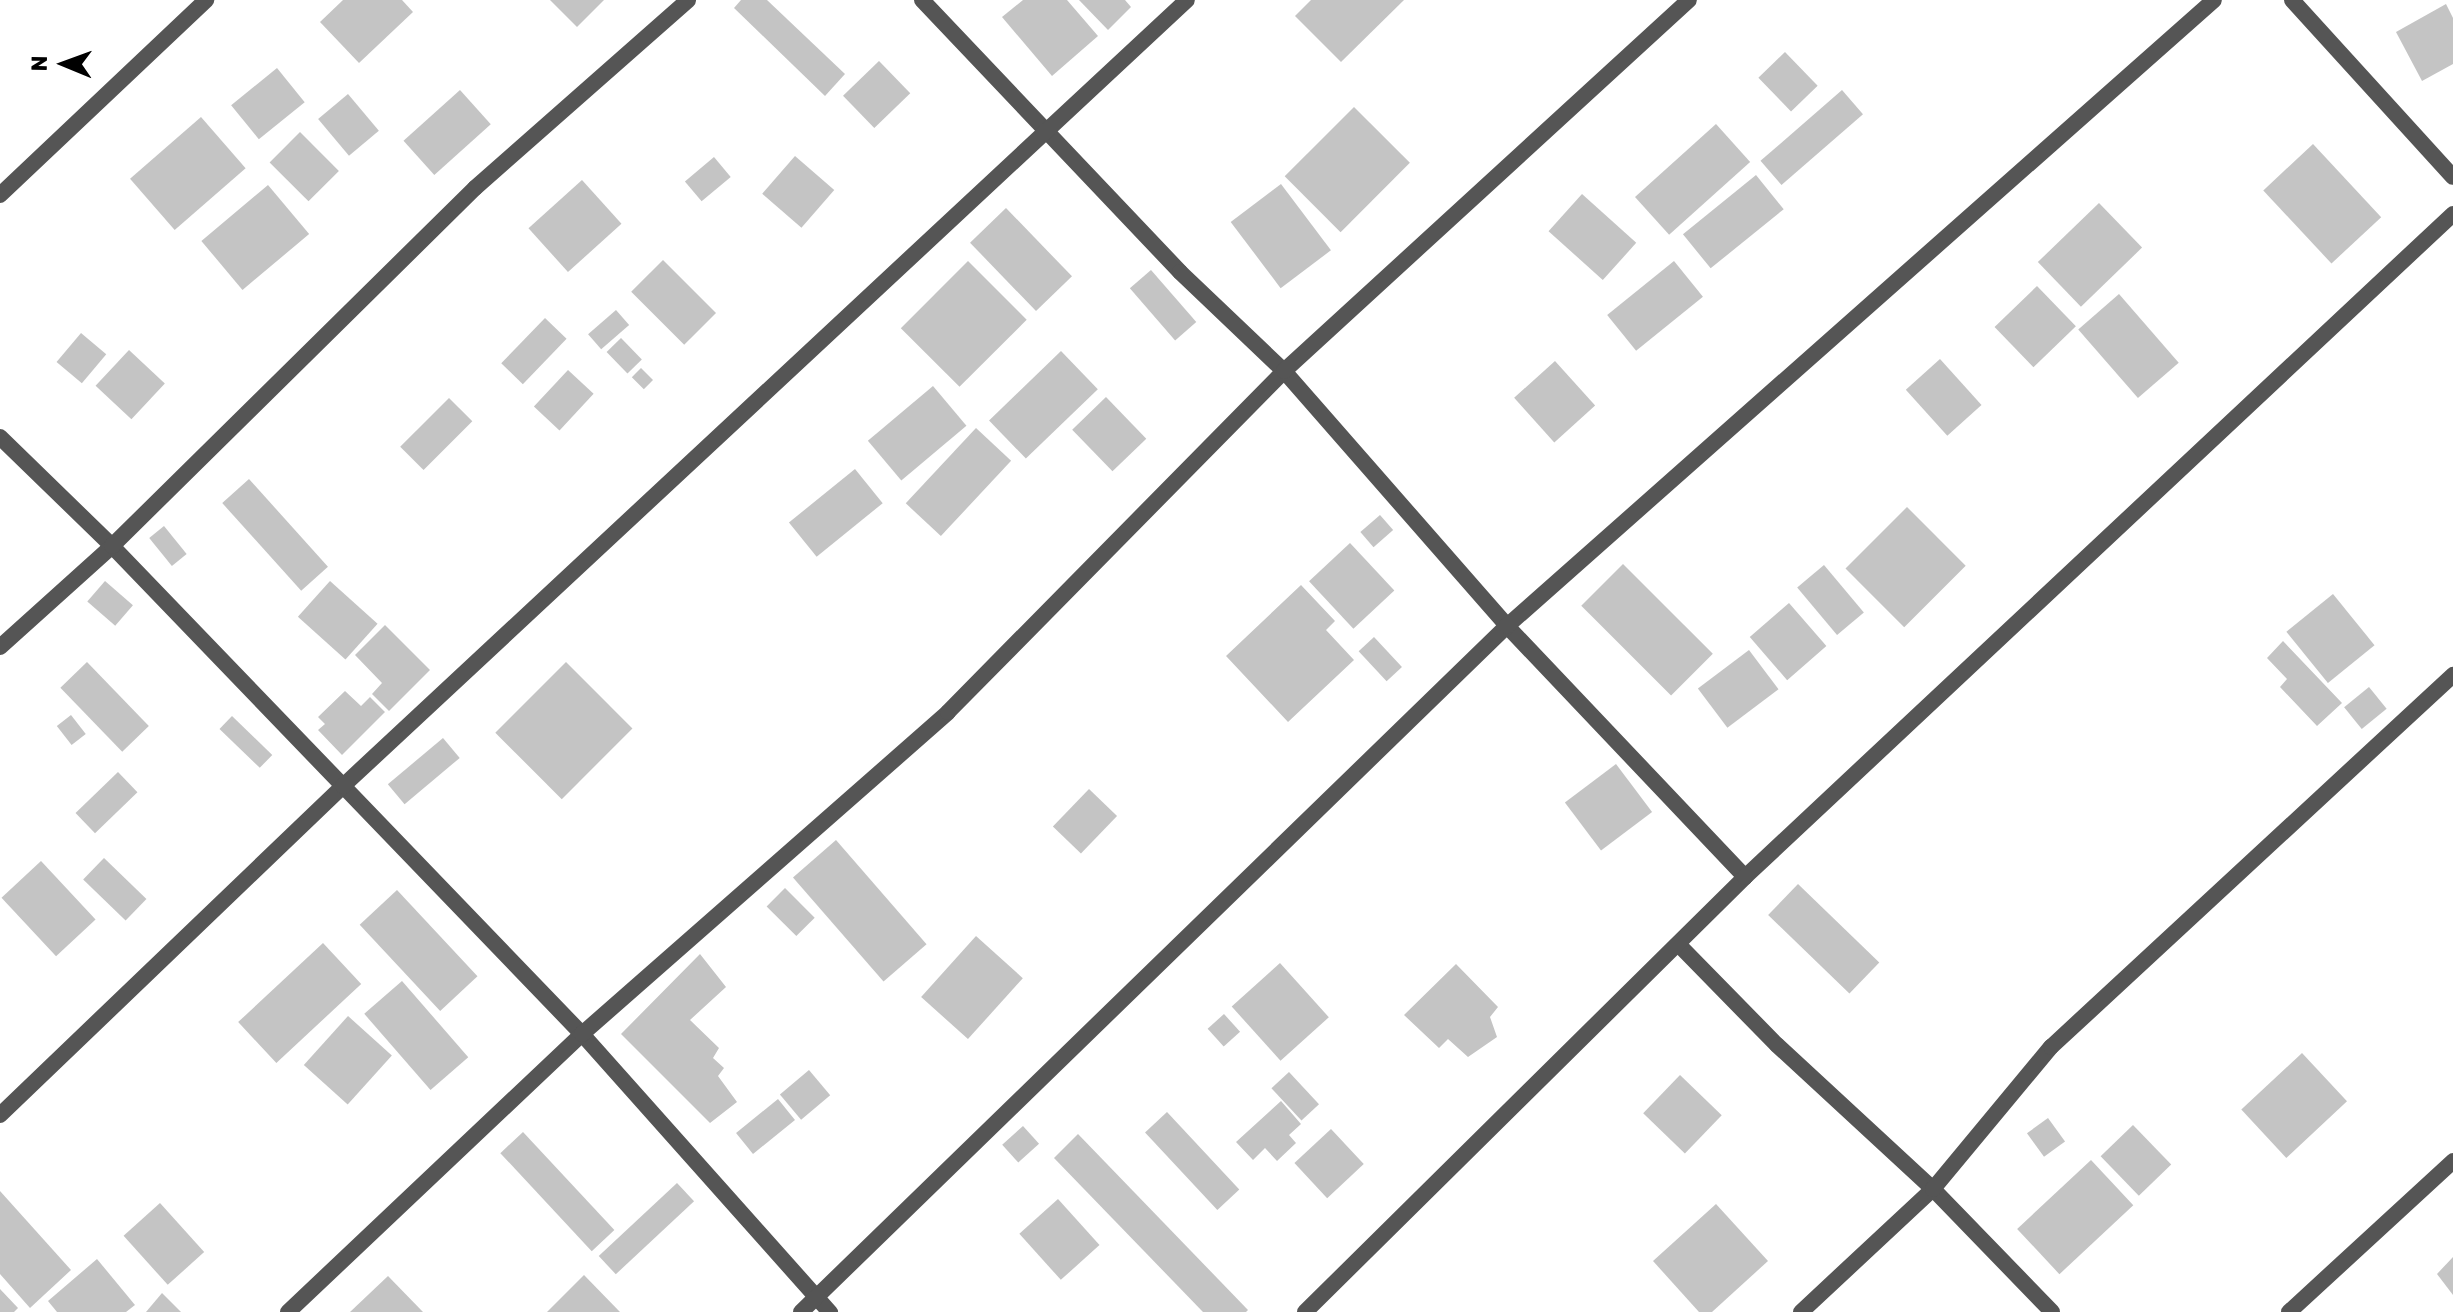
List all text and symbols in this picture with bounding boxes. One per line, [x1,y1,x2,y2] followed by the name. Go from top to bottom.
[24,24,104,104] north arrow
[26,55,53,72] text: N

